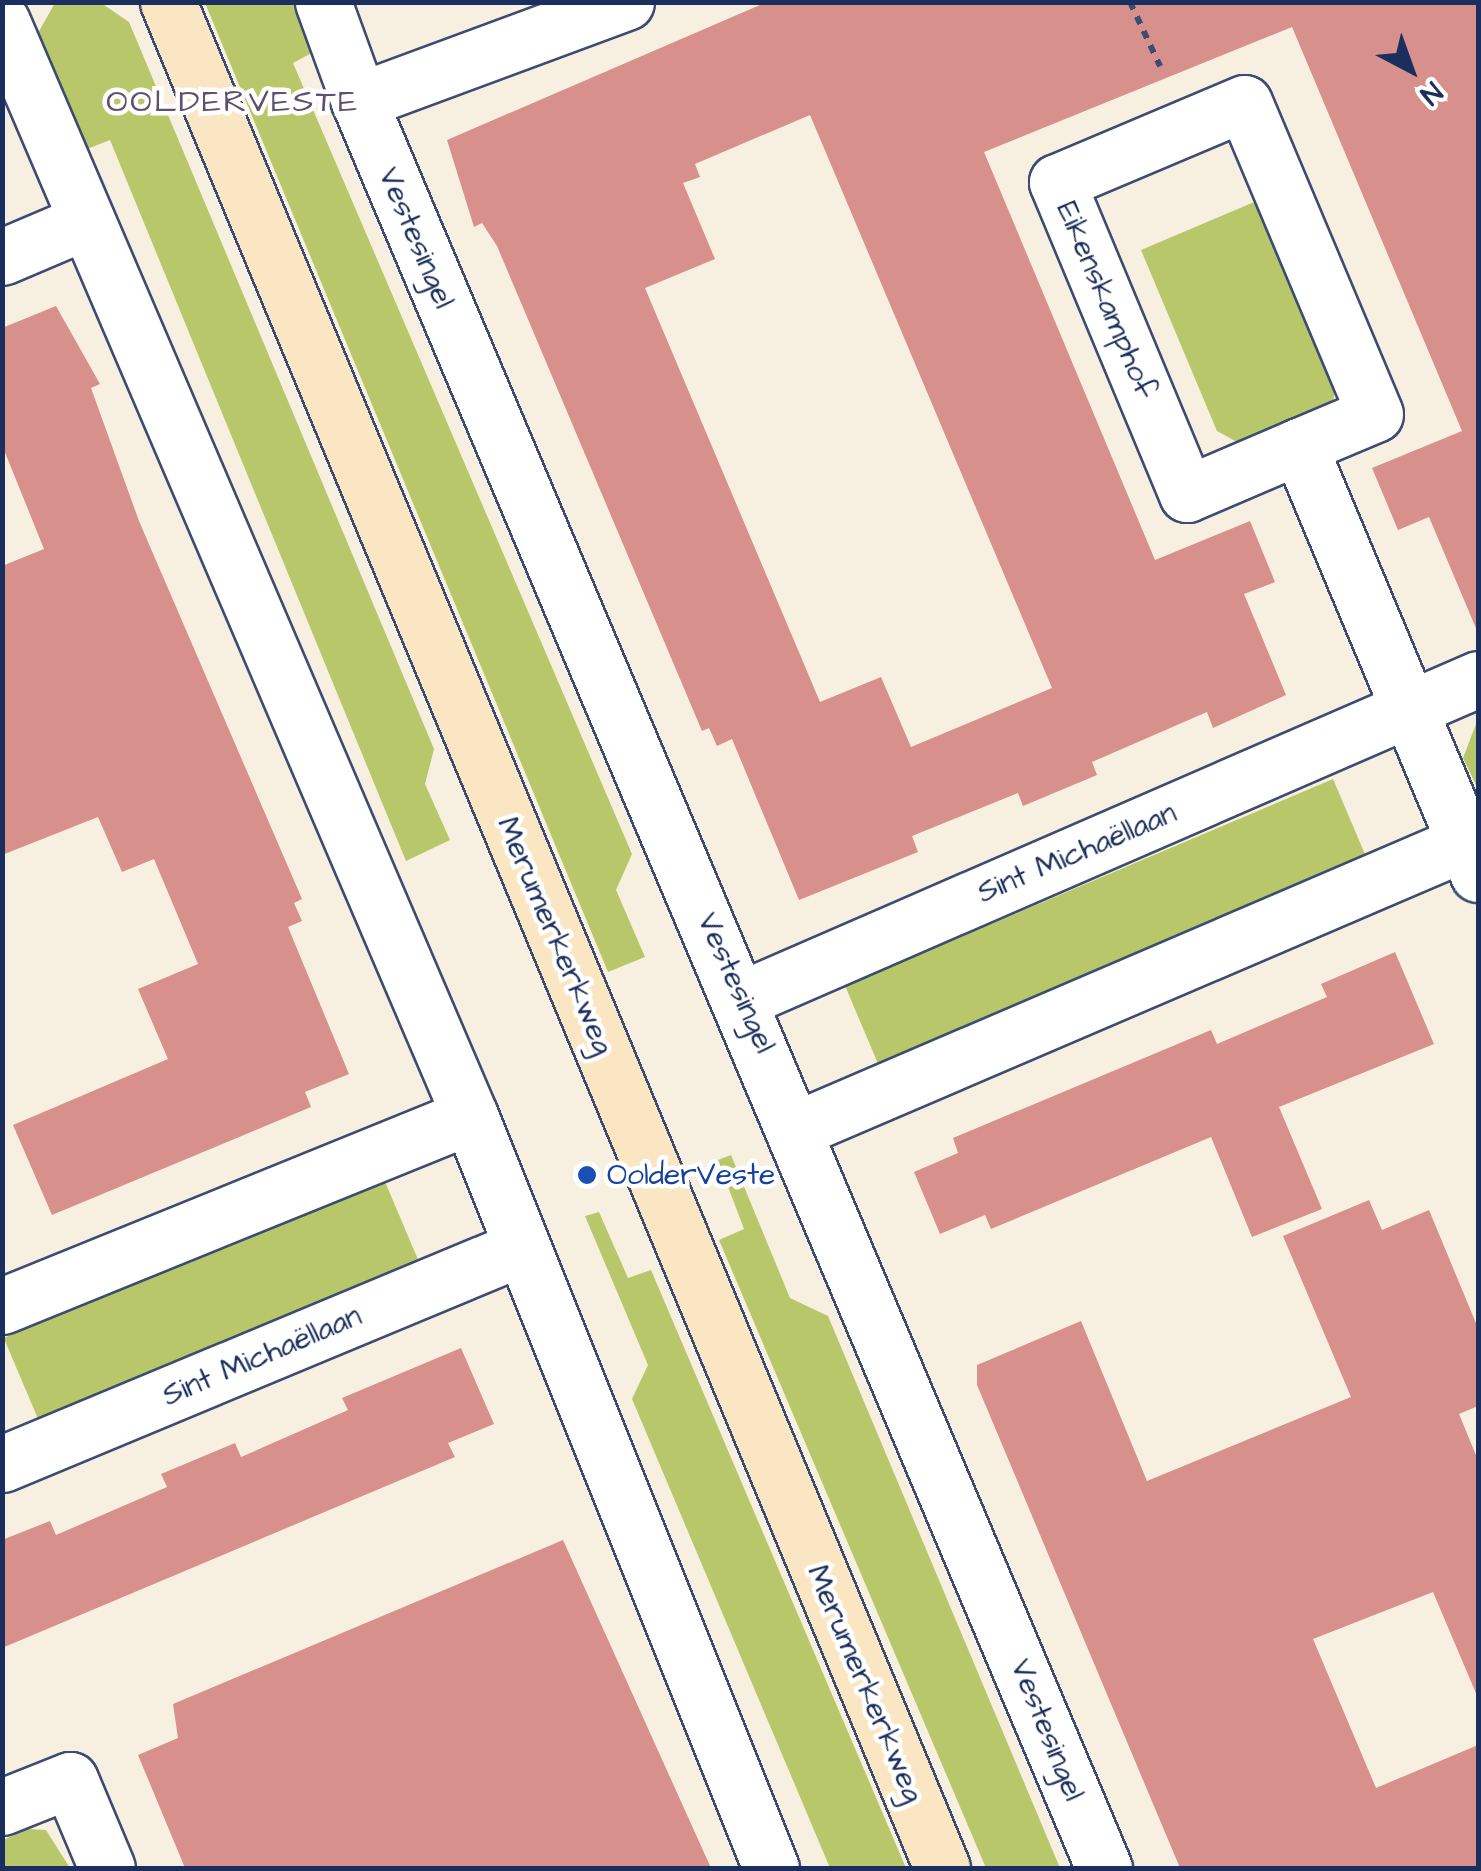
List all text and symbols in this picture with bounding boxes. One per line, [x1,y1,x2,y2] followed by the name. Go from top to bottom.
[1361,20,1461,120] north arrow
[1412,73,1450,113] text: N
[106,83,360,121] district label: OOLDERVESTE
[370,162,462,314] street label: Vestesingel
[1048,196,1164,404] street label: Eikenskamphof
[972,795,1182,911] street label: Sint Michaëllaan
[489,812,621,1060] street label: Merumerkerkweg
[689,907,783,1059] street label: Vestesingel
[607,1157,775,1193] place label: OolderVeste
[576,1164,598,1186] marker: OolderVeste
[157,1298,367,1414] street label: Sint Michaëllaan
[799,1560,931,1808] street label: Merumerkerkweg
[1002,1654,1092,1806] street label: Vestesingel

